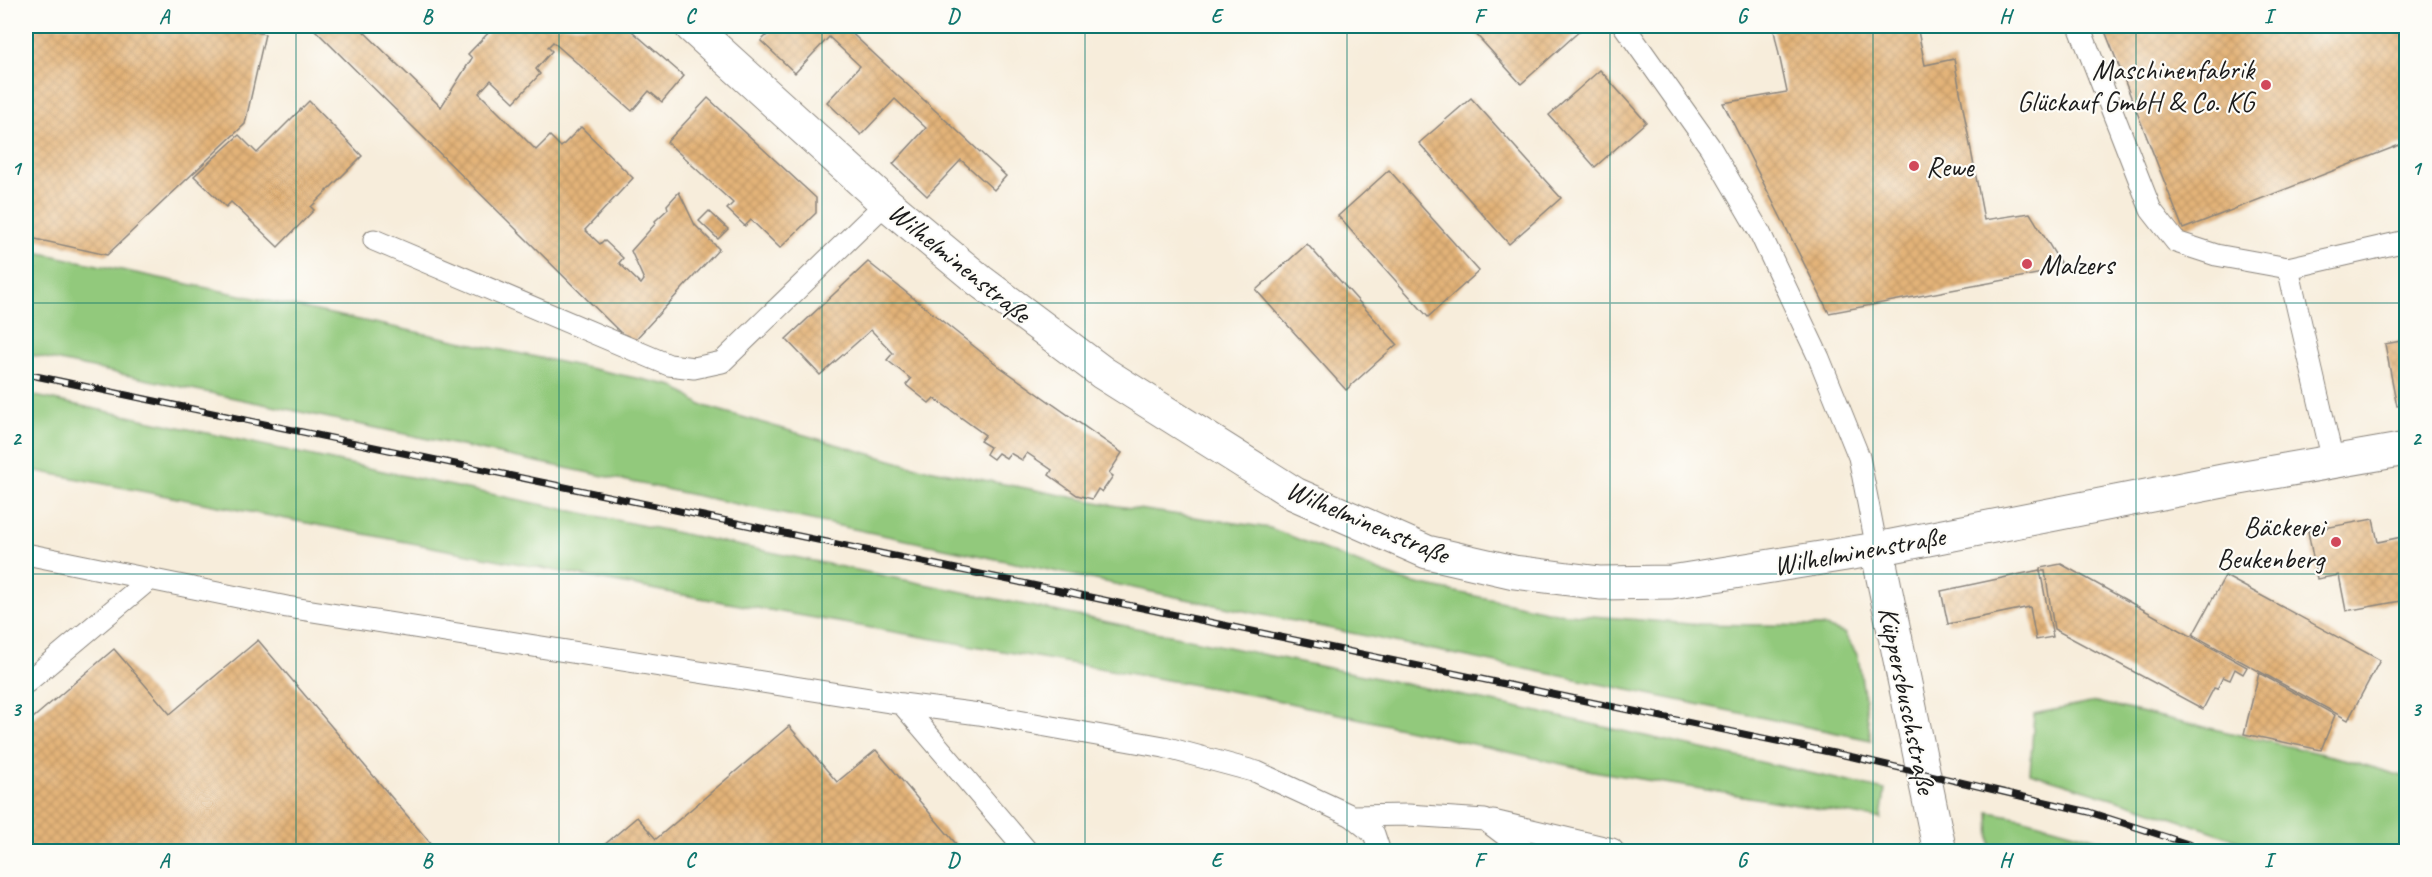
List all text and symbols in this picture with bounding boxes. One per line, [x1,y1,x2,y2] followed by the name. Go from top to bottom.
[159,4,171,29] text: A
[422,4,434,29] text: B
[685,4,697,29] text: C
[947,4,961,29] text: D
[1211,4,1225,29] text: E
[1474,4,1488,29] text: F
[1737,4,1750,29] text: G
[1999,4,2014,29] text: H
[2264,4,2277,29] text: I
[2017,52,2257,119] place label: Maschinenfabrik Glückauf GmbH & Co. KG
[2259,78,2273,92] marker: Maschinenfabrik Glückauf GmbH & Co. KG
[1926,149,1975,184] place label: Rewe
[12,156,23,181] text: 1
[2412,156,2423,181] text: 1
[1907,159,1921,173] marker: Rewe
[881,194,1039,332] street label: Wilhelminenstraße
[2039,247,2116,282] place label: Malzers
[2020,257,2034,271] marker: Malzers
[12,426,23,451] text: 2
[2412,426,2423,451] text: 2
[1281,472,1456,572] street label: Wilhelminenstraße
[2217,509,2328,576] place label: Bäckerei Beukenberg
[1771,518,1949,583] street label: Wilhelminenstraße
[2329,535,2343,549] marker: Bäckerei Beukenberg
[1871,603,1945,799] street label: Küppersbuschstraße
[12,697,23,722] text: 3
[2412,697,2423,722] text: 3
[159,848,171,873] text: A
[422,848,434,873] text: B
[685,848,697,873] text: C
[947,848,961,873] text: D
[1211,848,1225,873] text: E
[1474,848,1488,873] text: F
[1737,848,1750,873] text: G
[1999,848,2014,873] text: H
[2264,848,2277,873] text: I

